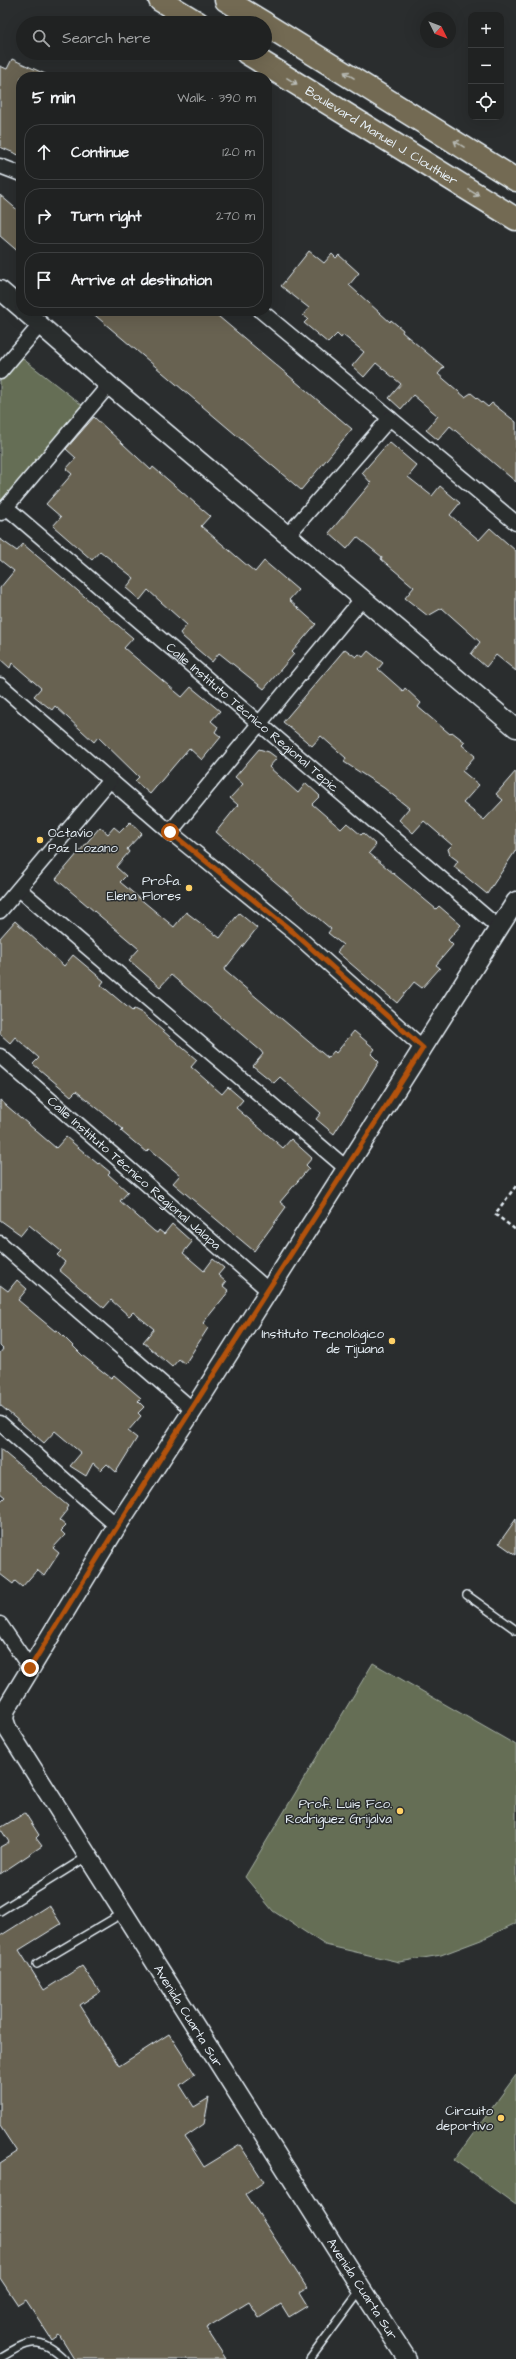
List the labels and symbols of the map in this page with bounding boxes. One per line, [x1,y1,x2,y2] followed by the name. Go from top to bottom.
[420,12,456,48] north arrow
[344,71,355,79] one-way arrow
[286,77,298,85] one-way arrow
[302,82,461,190] street label: Boulevard Manuel J. Clouthier
[454,140,465,148] one-way arrow
[468,189,479,197] one-way arrow
[162,638,343,796] street label: Calle Instituto Técnico Regional Tepic
[161,823,179,841] route start
[48,824,118,857] place label: Octavio Paz Lozano
[35,835,45,845] marker: Octavio Paz Lozano
[107,872,181,905] place label: Profa. Elena Flores
[184,883,194,893] marker: Profa. Elena Flores
[43,1092,225,1254] street label: Calle Instituto Técnico Regional Jalapa
[261,1325,385,1358] place label: Instituto Tecnológico de Tijuana
[387,1336,397,1346] marker: Instituto Tecnológico de Tijuana
[21,1659,39,1677] route end
[285,1795,392,1829] place label: Prof. Luis Fco. Rodriguez Grijalva
[395,1806,405,1816] marker: Prof. Luis Fco. Rodriguez Grijalva
[149,1961,227,2071] street label: Avenida Cuarta Sur
[436,2102,494,2135] place label: Circuito deportivo
[496,2113,506,2123] marker: Circuito deportivo
[322,2235,402,2343] street label: Avenida Cuarta Sur

